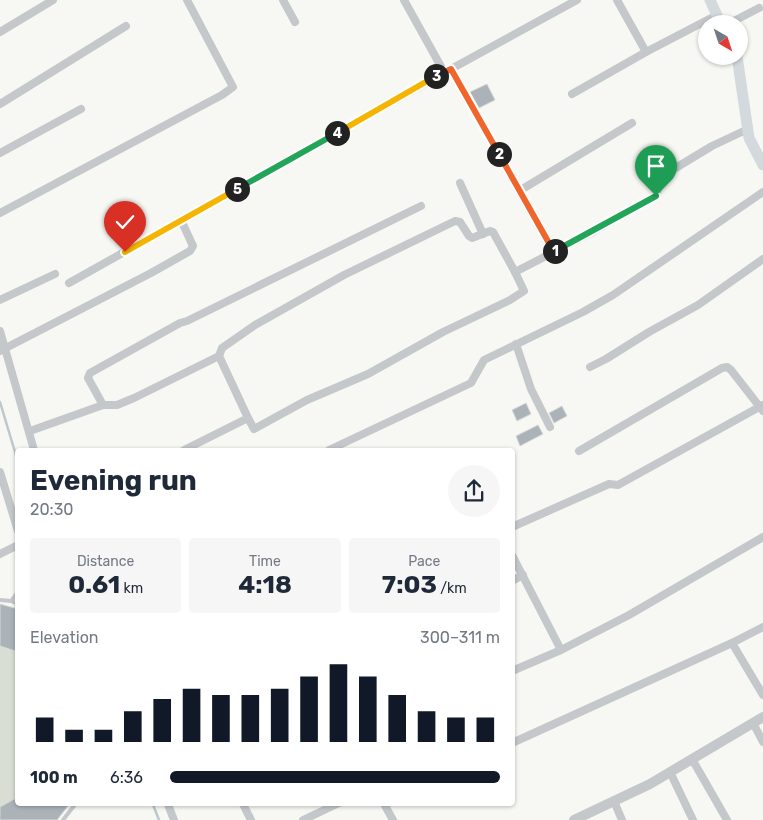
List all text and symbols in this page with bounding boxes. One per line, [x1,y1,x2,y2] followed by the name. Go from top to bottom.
[698,15,748,65] north arrow
[698,15,748,65] map controls
[424,64,448,88] pin: 3
[432,68,441,85] text: 3
[324,120,350,146] pin: 4
[333,125,342,142] text: 4
[486,142,512,166] pin: 2
[635,145,677,196] pin
[495,146,504,163] text: 2
[642,152,670,180] icon: arrive
[224,176,250,202] pin: 5
[233,181,242,198] text: 5
[104,201,146,252] pin
[111,208,139,236] icon: check
[542,238,568,264] pin: 1
[552,243,559,260] text: 1
[30,464,197,497] text: Evening run
[448,465,500,517] button: share
[30,500,73,519] text: 20:30
[77,553,134,570] text: Distance
[249,553,281,570] text: Time
[408,553,440,570] text: Pace
[68,570,120,599] text: 0.61
[238,570,292,599] text: 4:18
[382,570,437,599] text: 7:03
[120,580,143,597] text: km
[437,580,467,597] text: /km
[30,628,99,647] text: Elevation
[420,628,500,647] text: 300–311 m
[30,768,78,787] text: 100 m
[110,768,143,787] text: 6:36

